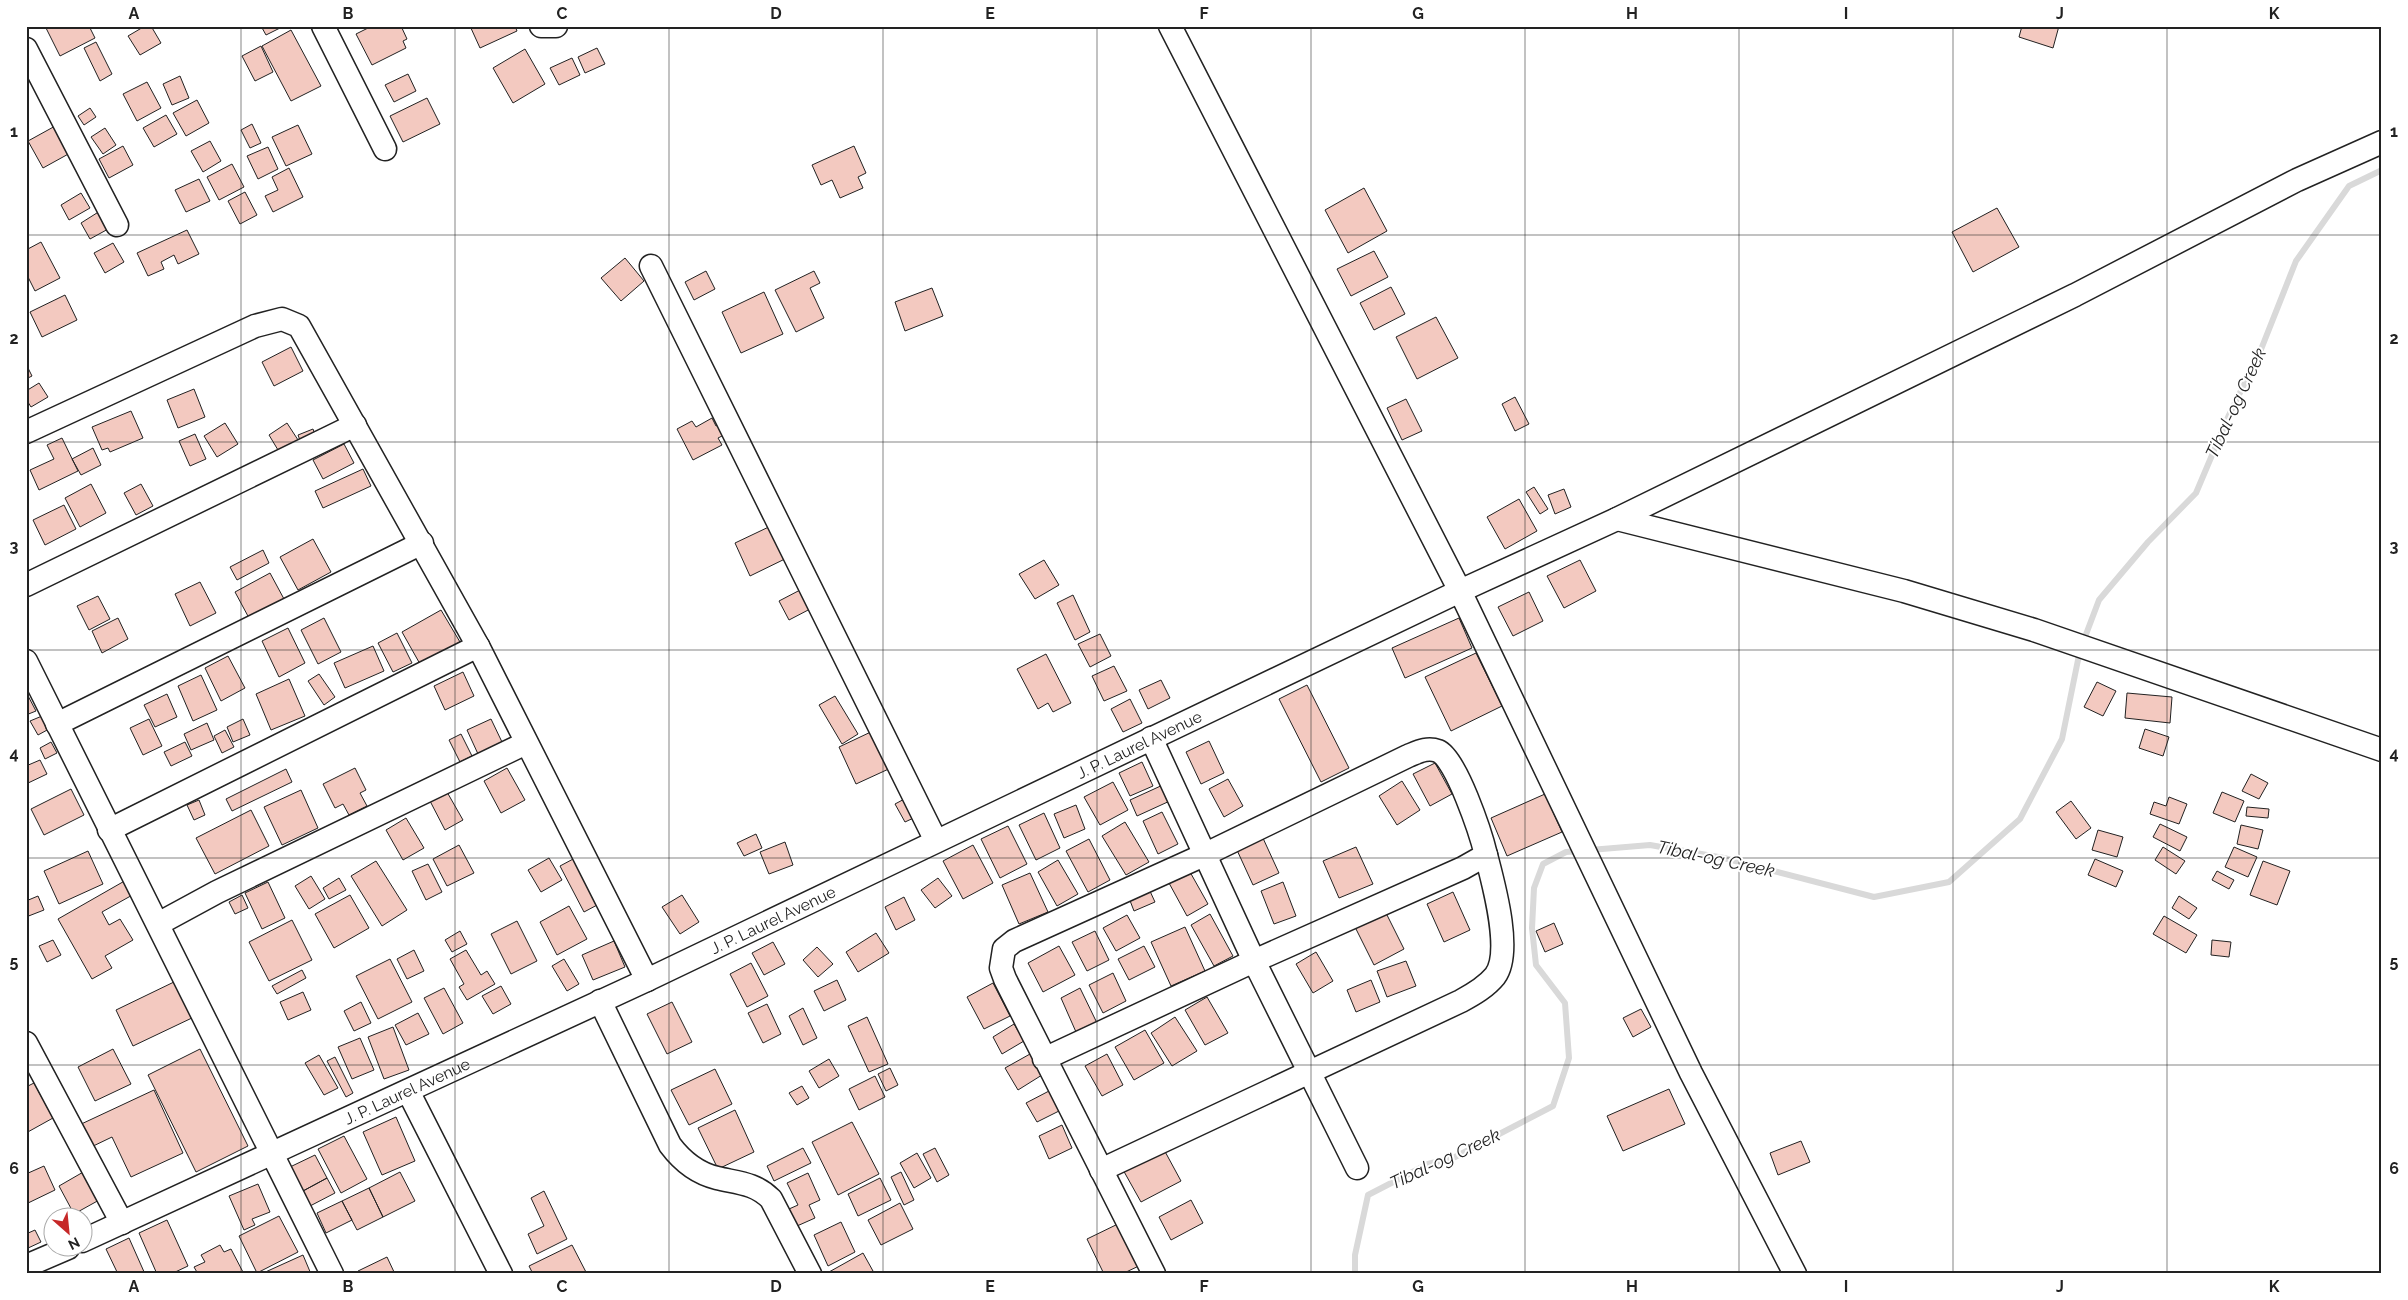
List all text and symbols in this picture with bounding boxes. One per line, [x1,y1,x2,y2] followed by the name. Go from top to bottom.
[129,4,140,23] text: A
[343,4,354,23] text: B
[557,4,568,23] text: C
[770,4,782,23] text: D
[985,4,995,23] text: E
[1199,4,1209,23] text: F
[1412,4,1424,23] text: G
[1626,4,1638,23] text: H
[1844,4,1848,23] text: I
[2056,4,2064,23] text: J
[2269,4,2280,23] text: K
[10,122,18,141] text: 1
[2390,122,2398,141] text: 1
[9,329,19,348] text: 2
[2389,329,2399,348] text: 2
[2201,344,2270,461] water label: Tibal-og Creek
[10,537,19,556] text: 3
[2390,537,2399,556] text: 3
[1074,707,1205,783] street label: J. P. Laurel Avenue
[9,744,19,763] text: 4
[2389,744,2399,763] text: 4
[1655,836,1777,881] water label: Tibal-og Creek
[708,882,839,958] street label: J. P. Laurel Avenue
[10,952,19,971] text: 5
[2390,952,2399,971] text: 5
[341,1054,473,1129] street label: J. P. Laurel Avenue
[1386,1124,1504,1193] water label: Tibal-og Creek
[9,1159,19,1178] text: 6
[2389,1159,2399,1178] text: 6
[42,1208,92,1258] north arrow
[66,1234,82,1253] text: N
[129,1277,140,1296] text: A
[343,1277,354,1296] text: B
[557,1277,568,1296] text: C
[770,1277,782,1296] text: D
[985,1277,995,1296] text: E
[1199,1277,1209,1296] text: F
[1412,1277,1424,1296] text: G
[1626,1277,1638,1296] text: H
[1844,1277,1848,1296] text: I
[2056,1277,2064,1296] text: J
[2269,1277,2280,1296] text: K

